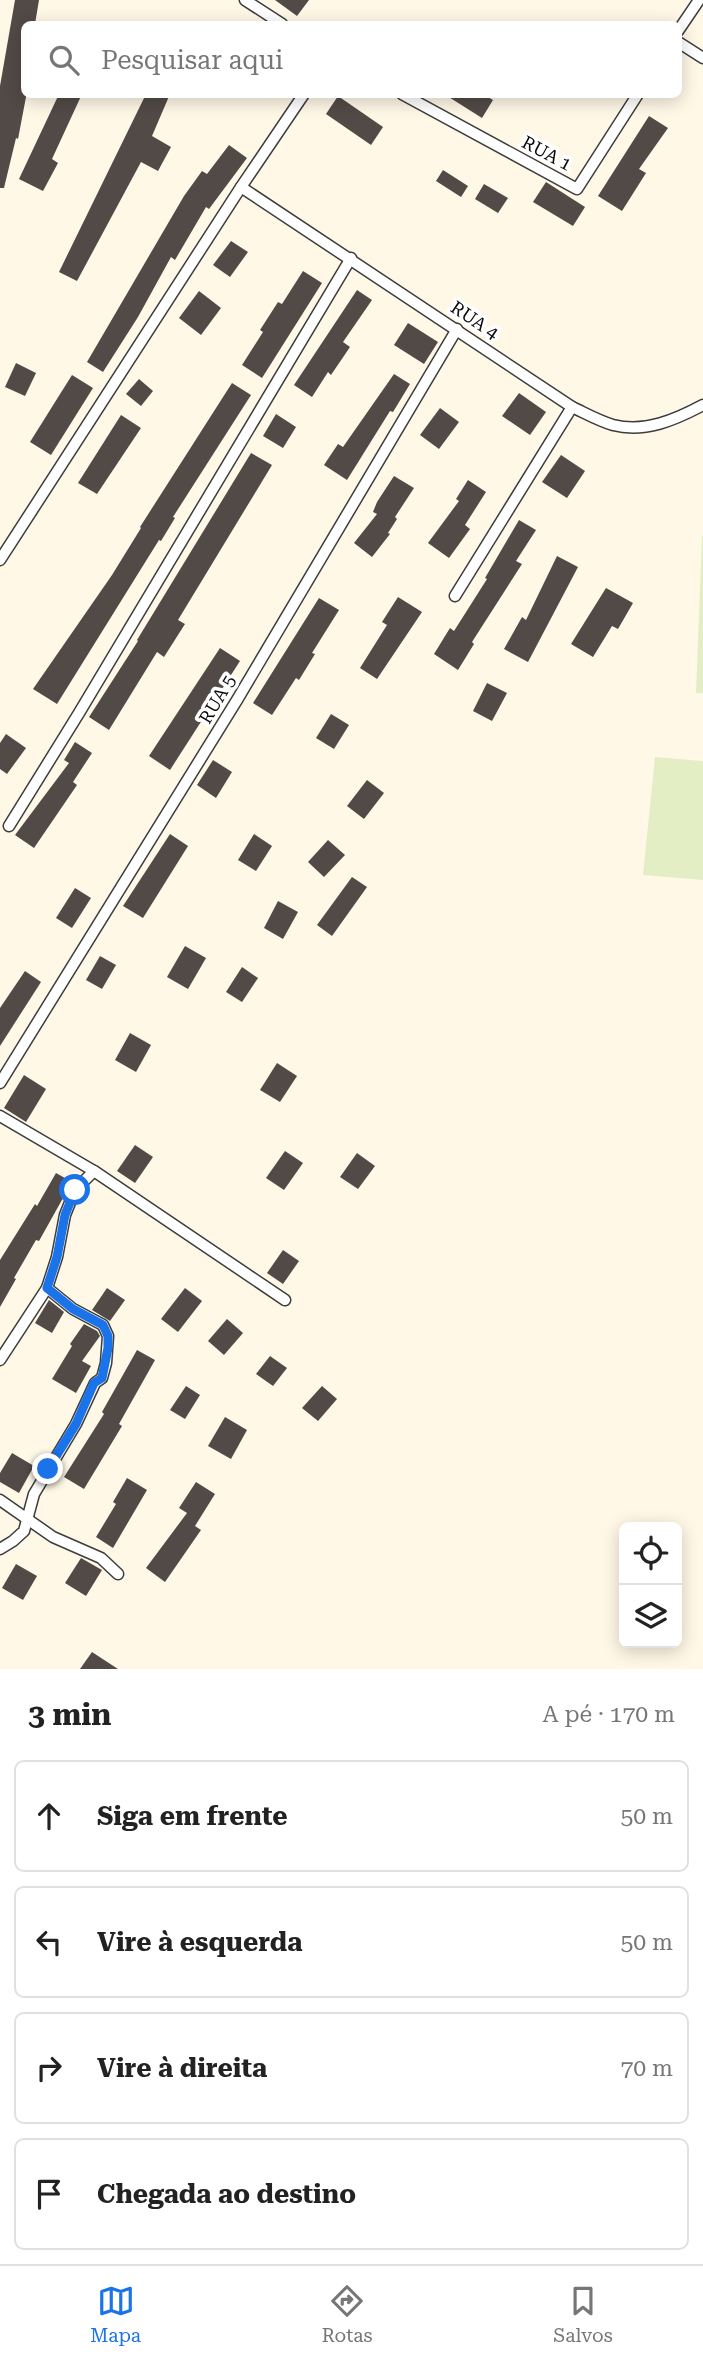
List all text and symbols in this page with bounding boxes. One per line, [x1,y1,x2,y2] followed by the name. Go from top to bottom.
[21,21,682,98] search box
[45,41,83,79] icon: search
[101,45,283,75] text: Pesquisar aqui
[519,131,575,175] street label: RUA 1
[447,296,503,344] street label: RUA 4
[194,671,240,727] street label: RUA 5
[59,1174,90,1205] route start
[32,1453,63,1484] route end
[619,1522,682,1648] map controls
[619,1522,682,1585] button: locate
[619,1585,682,1648] button: layers
[28,1697,111,1732] text: 3 min
[543,1701,675,1728] text: A pé · 170 m
[30,1797,68,1835] icon: ahead
[97,1801,287,1831] text: Siga em frente
[620,1803,673,1830] text: 50 m
[30,1923,68,1961] icon: left
[97,1927,302,1957] text: Vire à esquerda
[620,1929,673,1956] text: 50 m
[30,2049,68,2087] icon: right
[97,2053,267,2083] text: Vire à direita
[620,2055,673,2082] text: 70 m
[30,2175,68,2213] icon: arrive
[97,2179,356,2209] text: Chegada ao destino
[90,2282,141,2347] tab: Mapa
[322,2282,373,2347] tab: Rotas
[553,2282,613,2347] tab: Salvos

